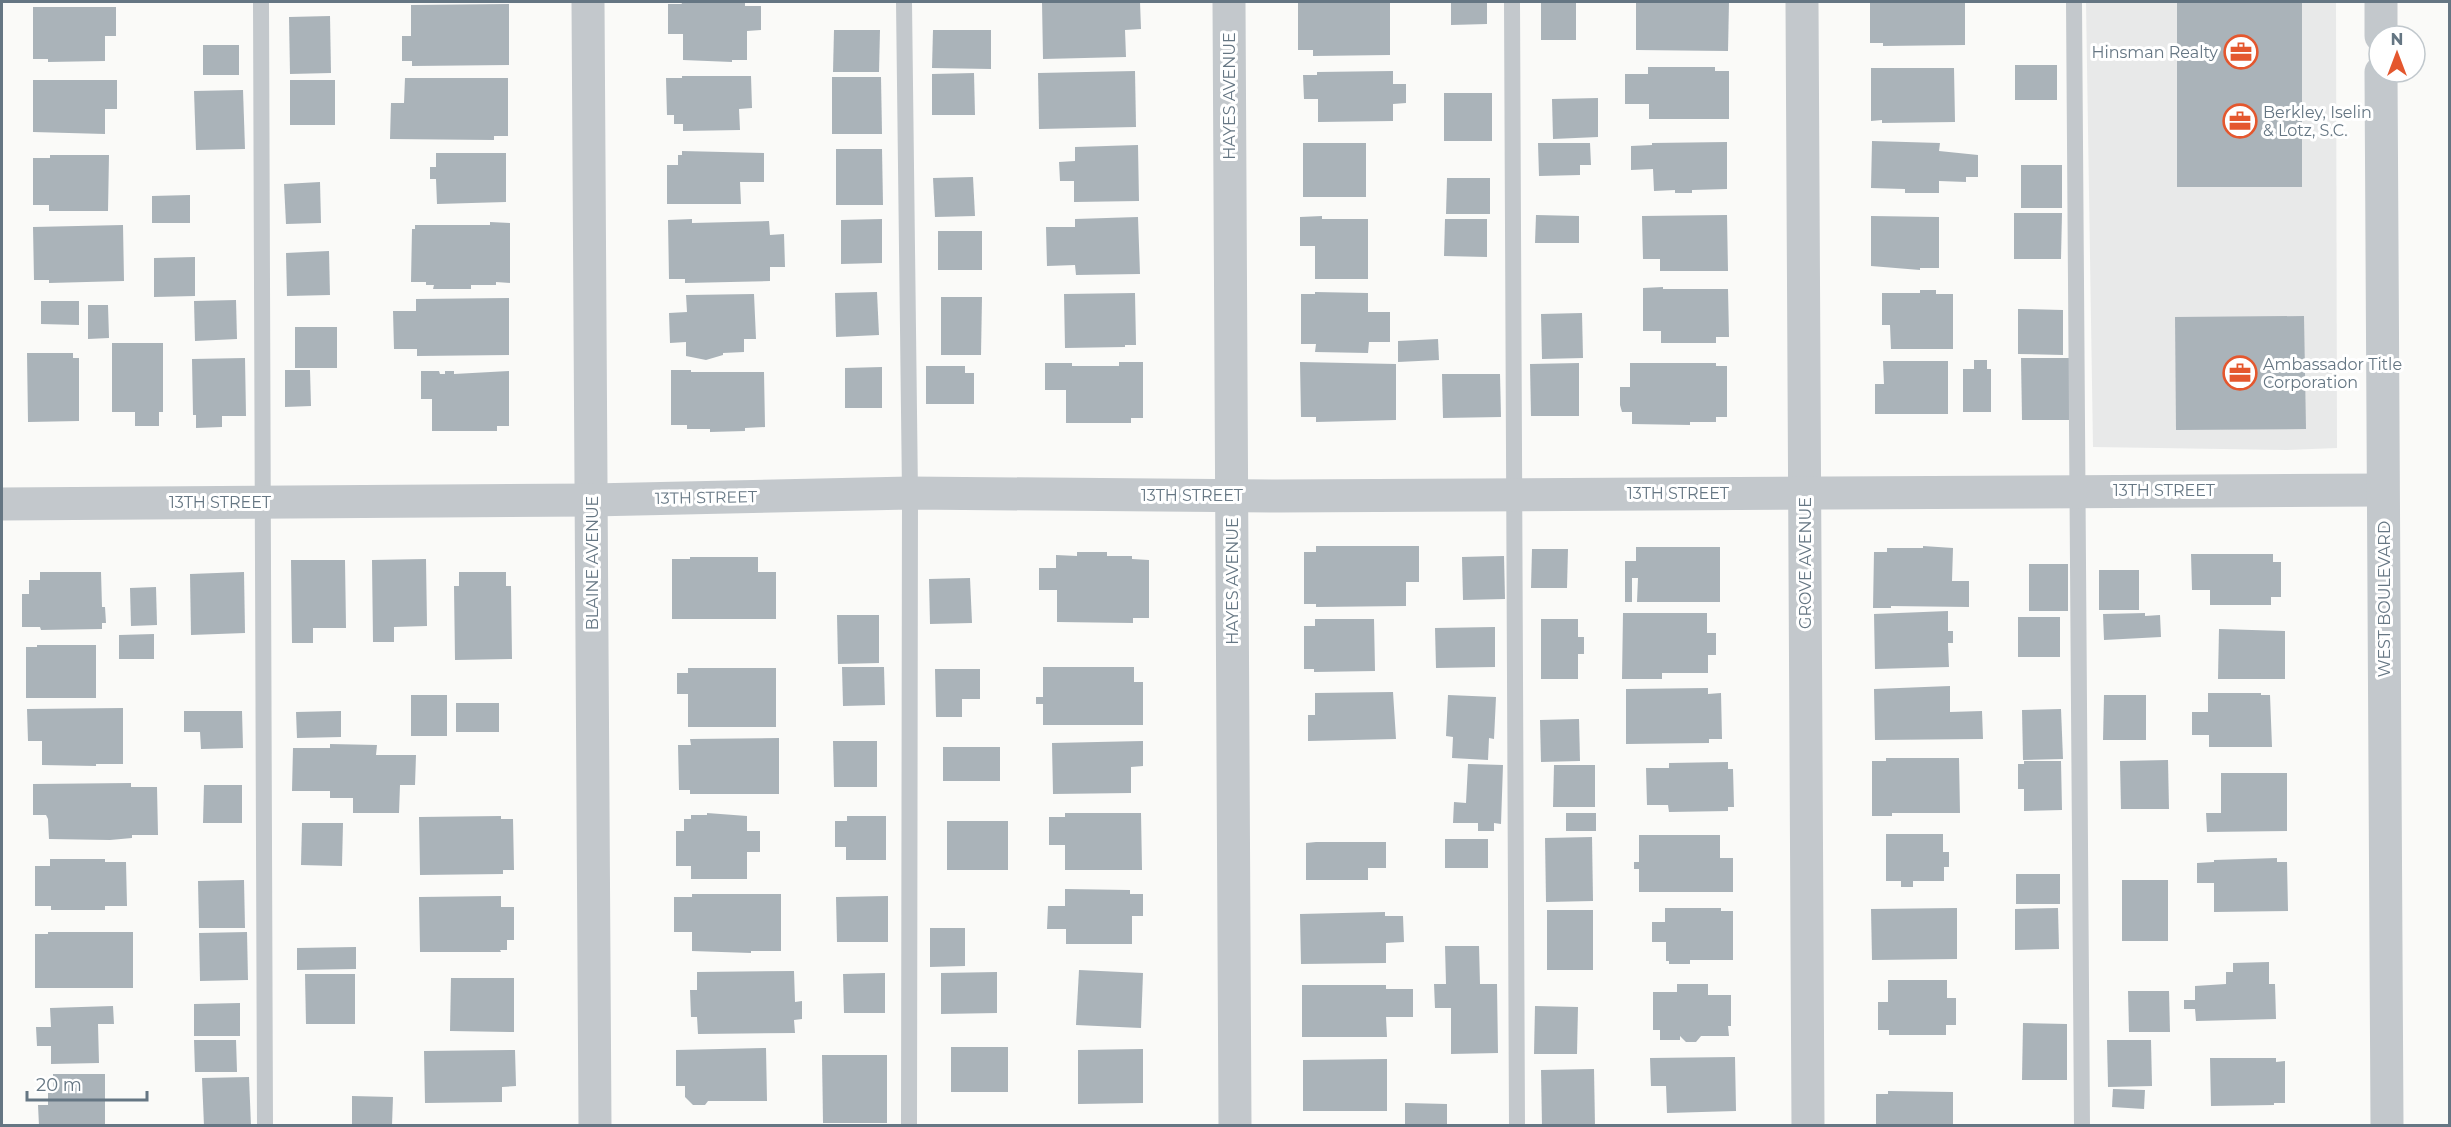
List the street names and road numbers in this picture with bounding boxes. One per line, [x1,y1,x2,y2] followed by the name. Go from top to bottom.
[1220,32,1239,160] street label: HAYES AVENUE
[2113,481,2216,500] street label: 13TH STREET
[1627,484,1730,503] street label: 13TH STREET
[1141,486,1244,505] street label: 13TH STREET
[655,487,758,508] street label: 13TH STREET
[169,493,272,512] street label: 13TH STREET
[583,496,602,630] street label: BLAINE AVENUE
[1796,497,1815,629] street label: GROVE AVENUE
[1223,517,1242,645] street label: HAYES AVENUE
[2375,521,2394,677] street label: WEST BOULEVARD

